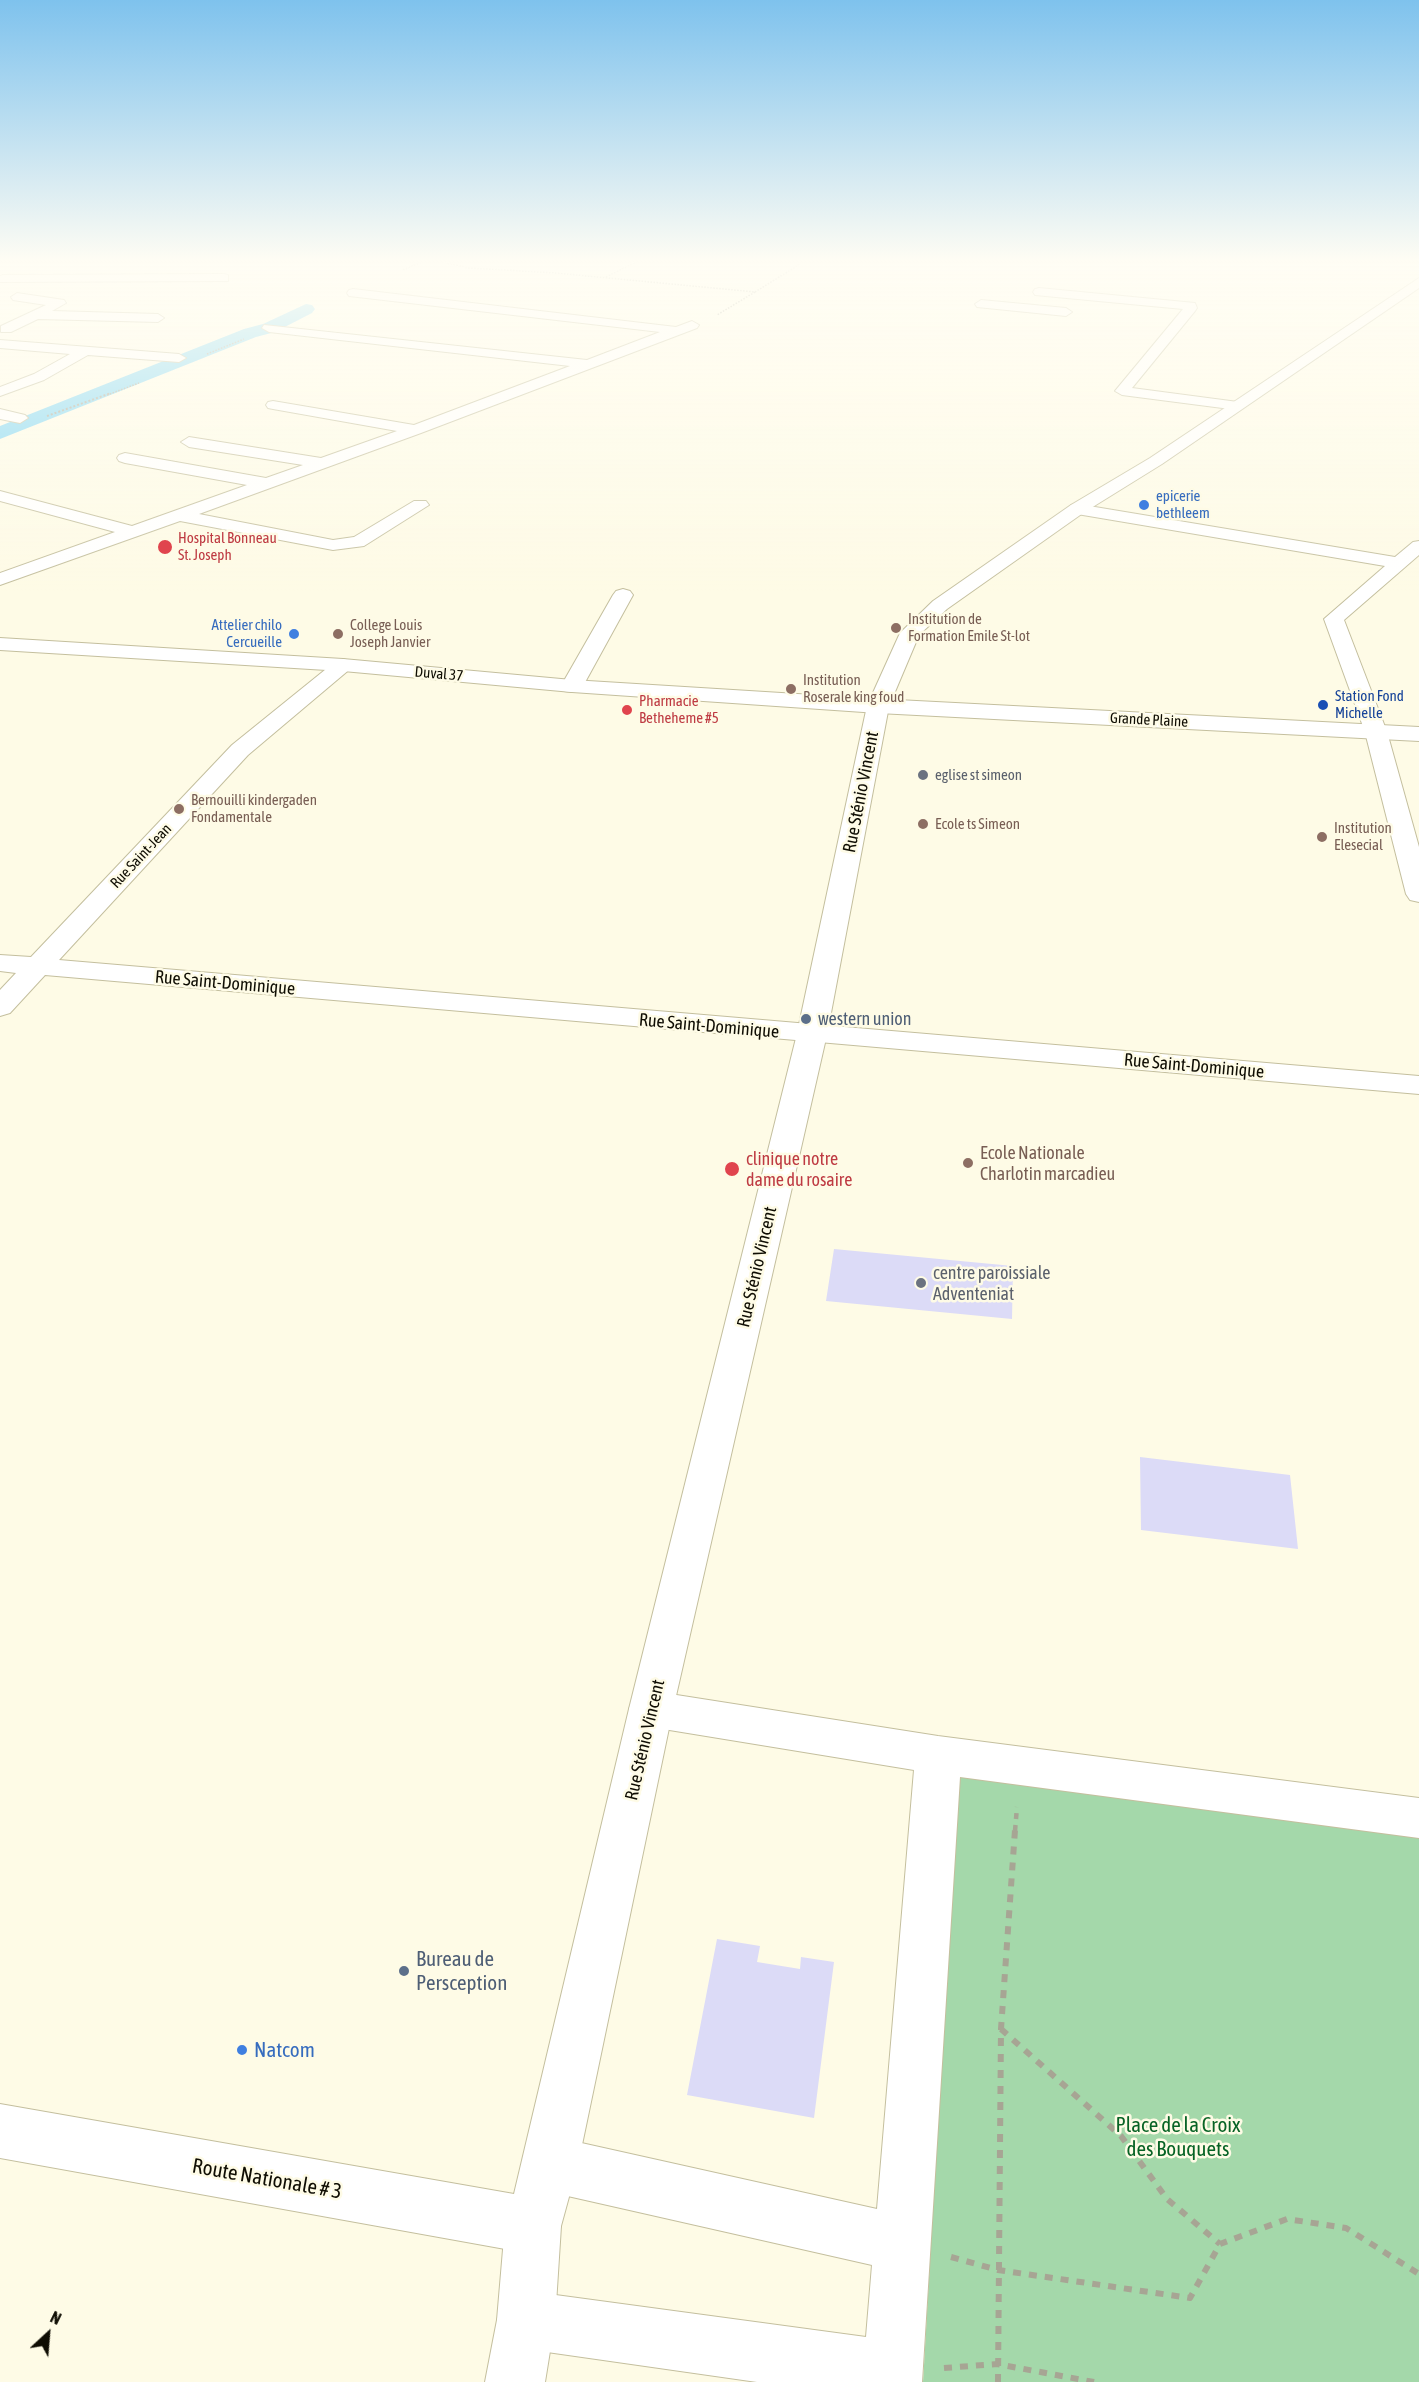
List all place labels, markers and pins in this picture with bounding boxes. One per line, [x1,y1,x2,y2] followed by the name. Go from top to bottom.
[1156,487,1210,522] place label: epicerie bethleem
[1137,498,1151,512] marker: epicerie bethleem
[178,529,277,564] place label: Hospital Bonneau St. Joseph
[156,538,174,556] marker: Hospital Bonneau St. Joseph
[908,610,1030,645] place label: Institution de Formation Emile St-lot
[211,616,282,651] place label: Attelier chilo Cercueille
[350,616,430,651] place label: College Louis Joseph Janvier
[889,621,903,635] marker: Institution de Formation Emile St-lot
[287,627,301,641] marker: Attelier chilo Cercueille
[331,627,345,641] marker: College Louis Joseph Janvier
[803,671,904,706] place label: Institution Roserale king foud
[784,682,798,696] marker: Institution Roserale king foud
[1335,687,1404,722] place label: Station Fond Michelle
[639,692,719,727] place label: Pharmacie Betheheme #5
[1316,698,1330,712] marker: Station Fond Michelle
[620,703,634,717] marker: Pharmacie Betheheme #5
[935,766,1022,784] place label: eglise st simeon
[916,768,930,782] marker: eglise st simeon
[191,791,317,826] place label: Bernouilli kindergaden Fondamentale
[172,802,186,816] marker: Bernouilli kindergaden Fondamentale
[935,815,1020,833] place label: Ecole ts Simeon
[916,817,930,831] marker: Ecole ts Simeon
[1334,819,1392,854] place label: Institution Elesecial
[1315,830,1329,844] marker: Institution Elesecial
[818,1008,912,1030] place label: western union
[799,1012,813,1026] marker: western union
[980,1142,1115,1184] place label: Ecole Nationale Charlotin marcadieu
[746,1148,852,1190] place label: clinique notre dame du rosaire
[961,1156,975,1170] marker: Ecole Nationale Charlotin marcadieu
[723,1160,741,1178] marker: clinique notre dame du rosaire
[933,1262,1050,1304] place label: centre paroissiale Adventeniat
[914,1276,928,1290] marker: centre paroissiale Adventeniat
[416,1946,507,1996] place label: Bureau de Persception
[397,1964,411,1978] marker: Bureau de Persception
[254,2037,315,2063] place label: Natcom
[235,2043,249,2057] marker: Natcom

